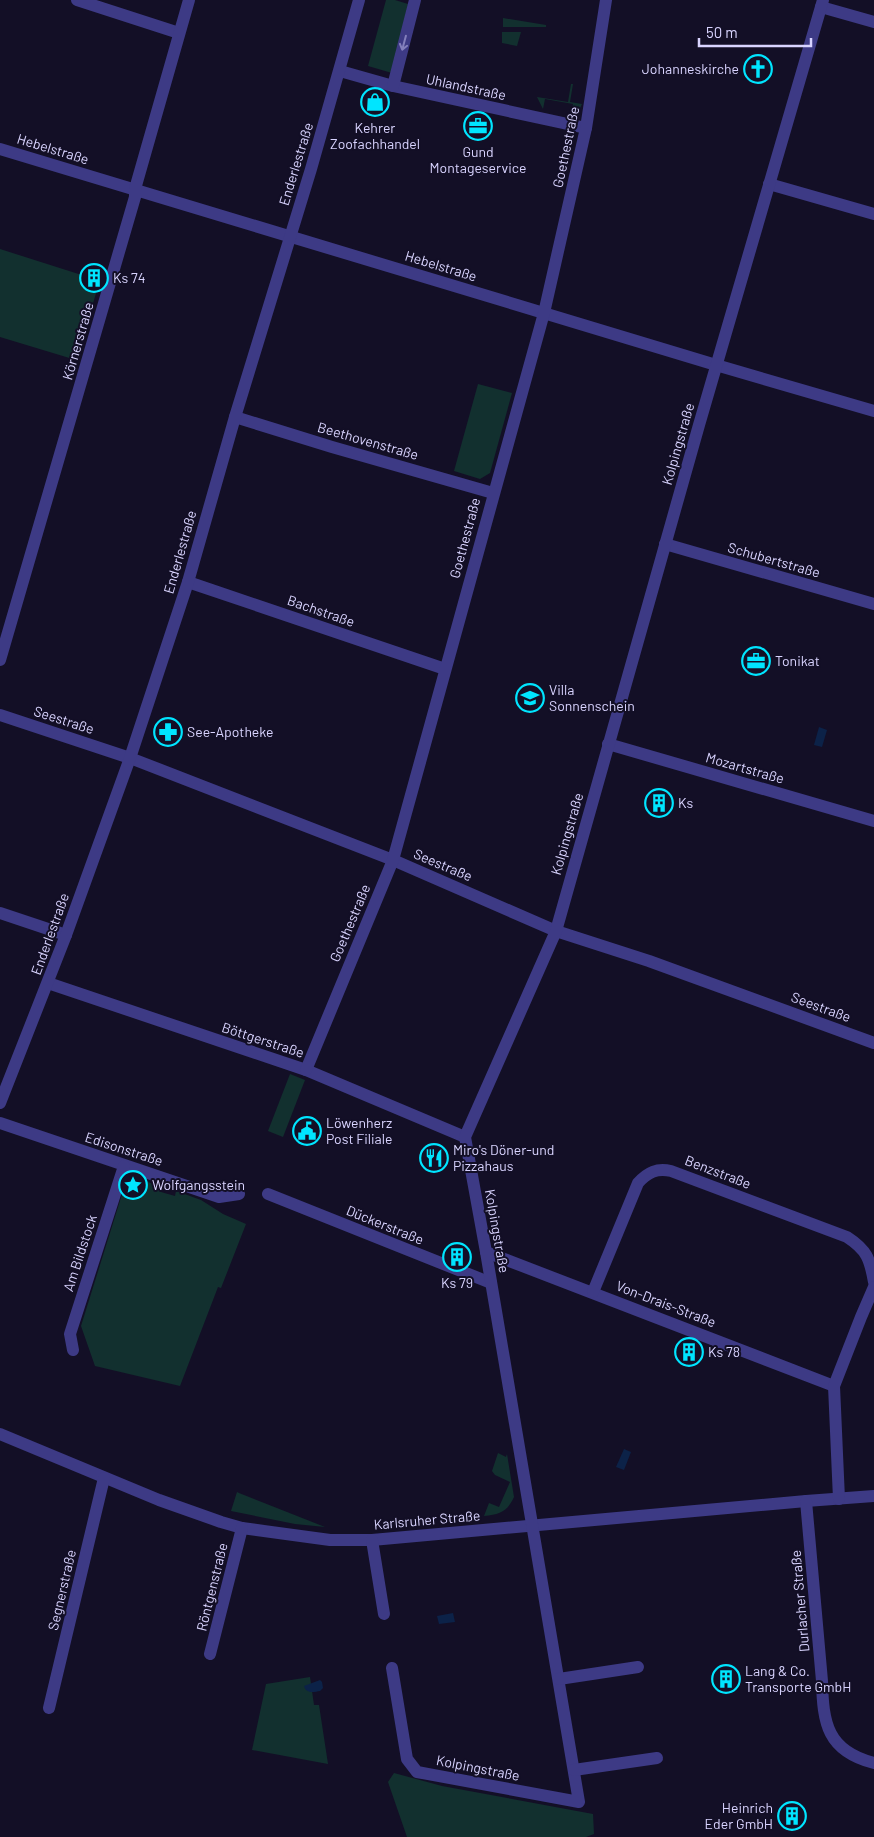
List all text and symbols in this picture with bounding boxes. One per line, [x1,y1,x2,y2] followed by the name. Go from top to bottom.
[699,15,812,47] scale bar
[706,23,738,41] text: 50 m
[399,34,408,50] one-way arrow
[743,54,773,84] church icon: Johanneskirche
[642,60,739,77] place label: Johanneskirche
[425,70,508,103] street label: Uhlandstraße
[360,87,390,117] shop icon: Kehrer Zoofachhandel
[549,105,582,189] street label: Goethestraße
[463,111,493,141] office icon: Gund Montageservice
[330,119,420,152] place label: Kehrer Zoofachhandel
[275,120,316,207] street label: Enderlestraße
[15,130,91,167] street label: Hebelstraße
[430,143,526,176] place label: Gund Montageservice
[403,247,479,284] street label: Hebelstraße
[79,263,109,293] building icon: Ks 74
[113,269,145,286] place label: Ks 74
[58,300,97,382] street label: Körnerstraße
[658,401,697,487] street label: Kolpingstraße
[316,418,421,463] street label: Beethovenstraße
[446,496,483,580] street label: Goethestraße
[159,508,200,596] street label: Enderlestraße
[726,538,822,581] street label: Schubertstraße
[285,591,357,630] street label: Bachstraße
[741,646,771,676] office icon: Tonikat
[775,652,820,669] place label: Tonikat
[549,681,635,714] place label: Villa Sonnenschein
[515,683,545,713] school or university icon: Villa Sonnenschein
[32,702,96,737] street label: Seestraße
[153,717,183,747] pharmacy icon: See-Apotheke
[187,723,274,740] place label: See-Apotheke
[704,748,786,787] street label: Mozartstraße
[644,788,674,818] building icon: Ks
[547,791,586,877] street label: Kolpingstraße
[678,794,693,811] place label: Ks
[411,845,475,885] street label: Seestraße
[326,881,374,964] street label: Goethestraße
[27,891,72,977] street label: Enderlestraße
[789,988,853,1025] street label: Seestraße
[220,1018,306,1061] street label: Böttgerstraße
[326,1114,392,1147] place label: Löwenherz Post Filiale
[292,1116,322,1146] public building icon: Löwenherz Post Filiale
[83,1128,165,1169] street label: Edisonstraße
[453,1141,554,1174] place label: Miro's Döner-und Pizzahaus
[419,1143,449,1173] restaurant icon: Miro's Döner-und Pizzahaus
[683,1151,754,1192] street label: Benzstraße
[118,1170,148,1200] place icon: Wolfgangsstein
[152,1176,245,1193] place label: Wolfgangsstein
[482,1188,513,1274] street label: Kolpingstraße
[344,1201,426,1248] street label: Dückerstraße
[59,1212,100,1293] street label: Am Bildstock
[442,1242,472,1272] building icon: Ks 79
[441,1274,473,1291] place label: Ks 79
[614,1277,719,1330] street label: Von-Drais-Straße
[674,1337,704,1367] building icon: Ks 78
[708,1343,740,1360] place label: Ks 78
[373,1506,481,1533] street label: Karlsruher Straße
[192,1541,231,1633] street label: Röntgenstraße
[44,1548,79,1632] street label: Segnerstraße
[787,1549,812,1653] street label: Durlacher Straße
[745,1662,851,1695] place label: Lang & Co. Transporte GmbH
[711,1664,741,1694] building icon: Lang & Co. Transporte GmbH
[435,1751,521,1784] street label: Kolpingstraße
[705,1799,773,1832] place label: Heinrich Eder GmbH
[777,1801,807,1831] building icon: Heinrich Eder GmbH

